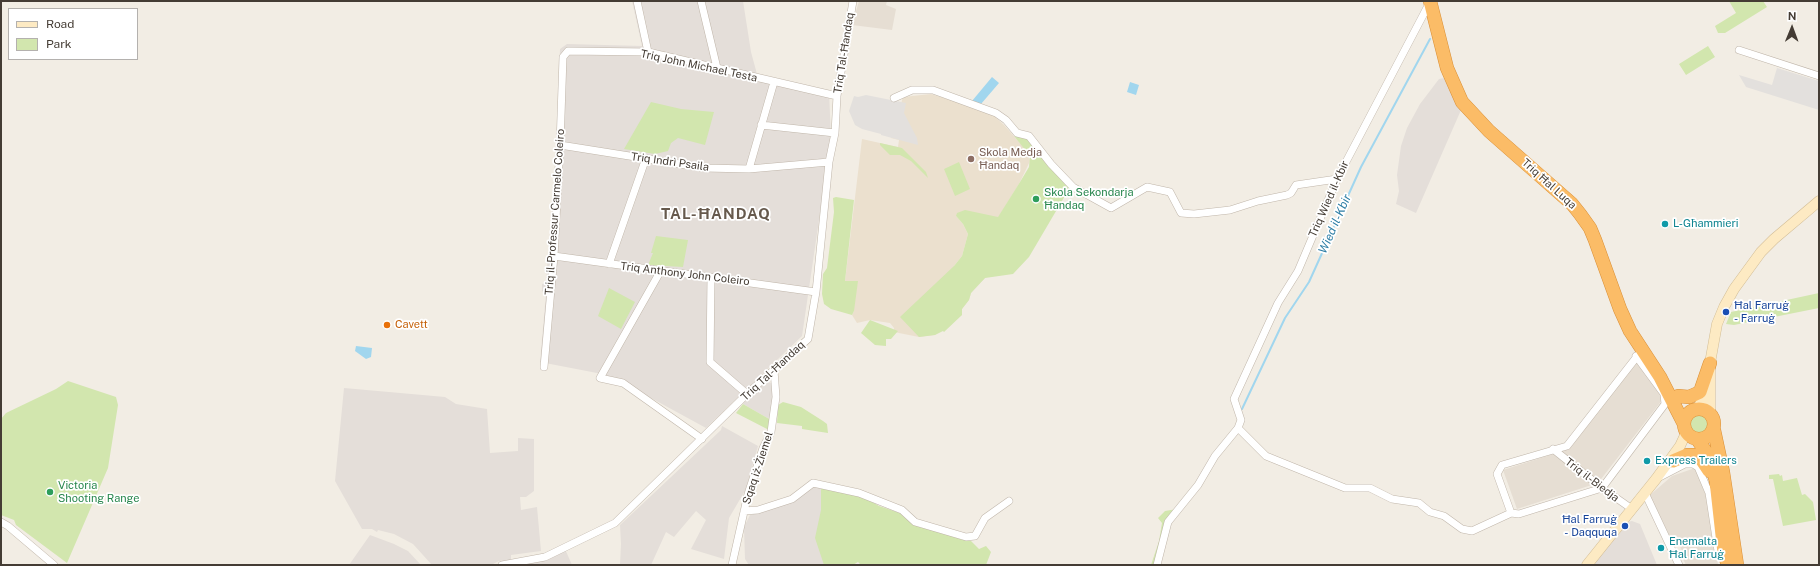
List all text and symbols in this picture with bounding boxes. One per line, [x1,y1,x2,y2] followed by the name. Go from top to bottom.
[8,8,138,60] legend
[1772,8,1812,48] north arrow
[1788,10,1797,22] text: N
[831,11,857,95] street label: Triq Tal-Ħandaq
[46,17,74,31] text: Road
[46,37,72,51] text: Park
[639,47,759,85] street label: Triq John Michael Testa
[543,128,567,296] street label: Triq il-Professur Carmelo Coleiro
[979,146,1042,172] place label: Skola Medja Ħandaq
[630,150,710,174] street label: Triq Indrì Psaila
[966,154,976,164] marker: Skola Medja Ħandaq
[1519,156,1579,212] street label: Triq Ħal Luqa
[1306,159,1352,239] street label: Triq Wied il-Kbir
[1044,186,1134,212] place label: Skola Sekondarja Ħandaq
[1316,192,1354,256] water label: Wied il-Kbir
[1031,194,1041,204] marker: Skola Sekondarja Ħandaq
[661,205,771,223] district label: TAL-ĦANDAQ
[1673,217,1739,231] place label: L-Għammieri
[1660,219,1670,229] marker: L-Għammieri
[620,260,750,288] street label: Triq Anthony John Coleiro
[1734,299,1789,325] place label: Ħal Farruġ - Farruġ
[1721,307,1731,317] marker: Ħal Farruġ - Farruġ
[395,318,428,332] place label: Cavett
[382,320,392,330] marker: Cavett
[739,338,807,404] street label: Triq Tal-Ħandaq
[740,430,776,506] street label: Sqaq iż-Żiemel
[1655,454,1737,468] place label: Express Trailers
[1562,455,1622,505] street label: Triq il-Biedja
[1642,456,1652,466] marker: Express Trailers
[58,479,139,505] place label: Victoria Shooting Range
[45,487,55,497] marker: Victoria Shooting Range
[1562,513,1617,539] place label: Ħal Farruġ - Daqquqa
[1620,521,1630,531] marker: Ħal Farruġ - Daqquqa
[1669,535,1724,561] place label: Enemalta Ħal Farruġ
[1656,543,1666,553] marker: Enemalta Ħal Farruġ

